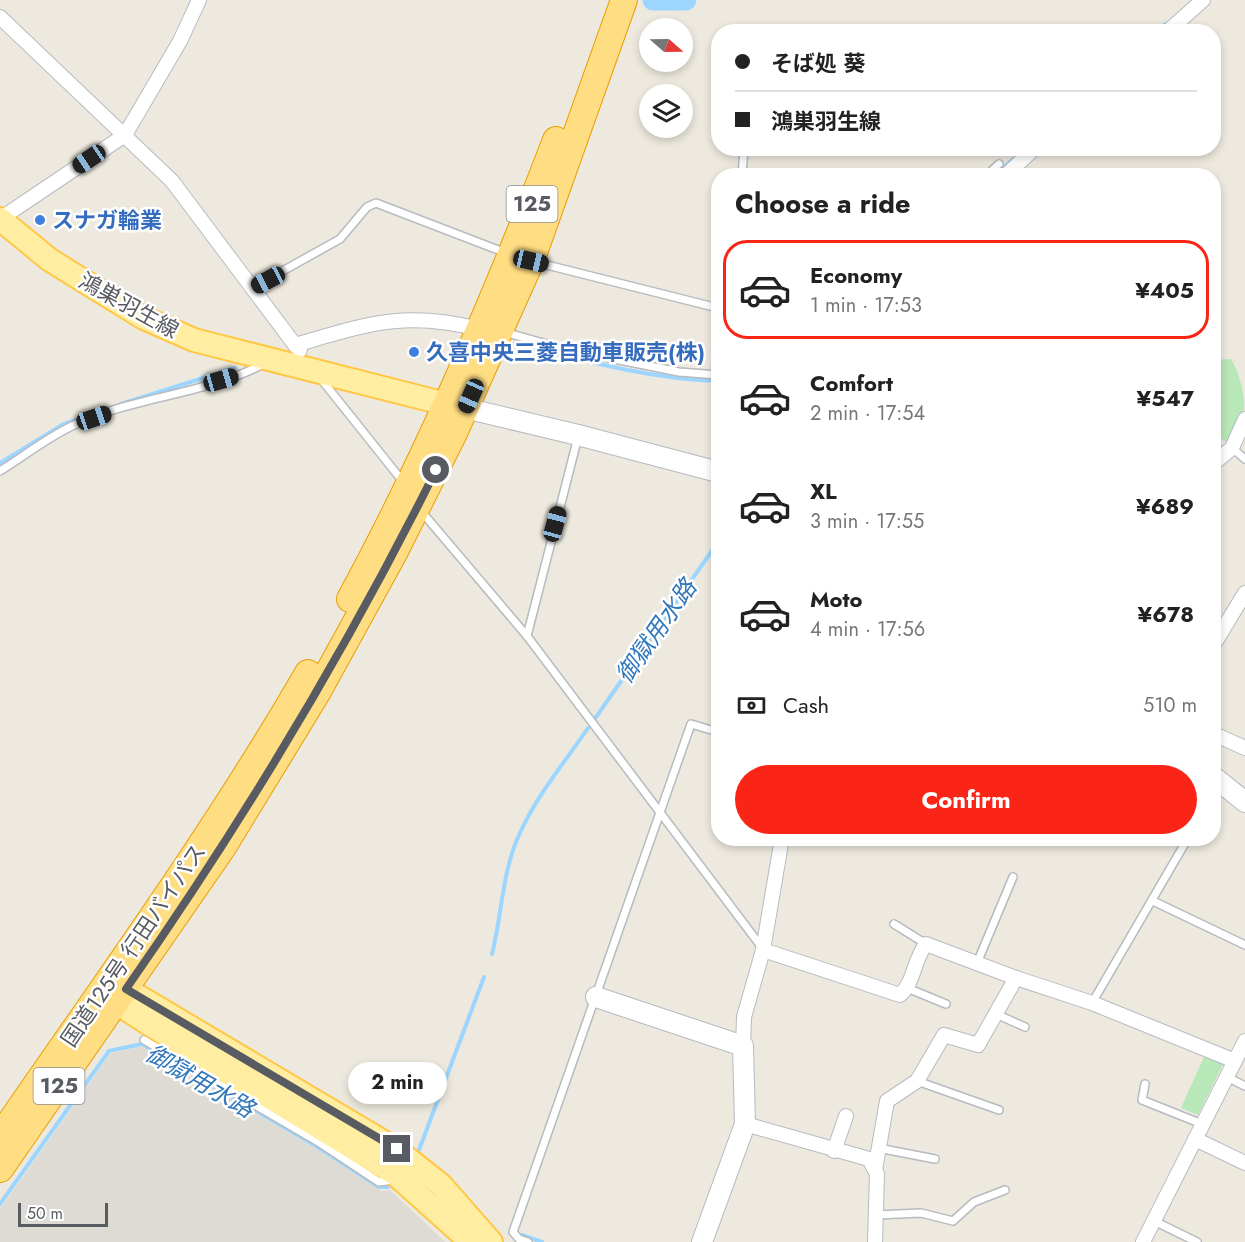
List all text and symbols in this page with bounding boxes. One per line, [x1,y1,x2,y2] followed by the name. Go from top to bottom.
[639,18,693,72] north arrow
[639,18,693,138] map controls
[771,47,866,79] text: そば処 葵
[639,84,693,138] button: layers
[771,105,881,137] text: 鴻巣羽生線
[69,141,109,177] car
[735,184,910,223] text: Choose a ride
[506,186,558,222] road number: 125
[52,204,162,236] place label: スナガ輪業
[33,213,47,227] marker: スナガ輪業
[511,248,551,274] car
[810,259,902,291] text: Economy
[738,263,792,317] icon: car
[73,264,185,346] street label: 鴻巣羽生線
[248,264,288,296] car
[1135,274,1194,306] text: ¥405
[810,291,922,320] text: 1 min · 17:53
[426,336,705,368] place label: 久喜中央三菱自動車販売(株)
[407,345,421,359] marker: 久喜中央三菱自動車販売(株)
[201,366,241,394] car
[810,367,893,399] text: Comfort
[738,371,792,425] icon: car
[455,376,487,416] car
[1136,382,1194,414] text: ¥547
[810,399,925,428] text: 2 min · 17:54
[74,404,114,432] car
[422,456,449,483] route start
[810,475,837,507] text: XL
[738,479,792,533] icon: car
[1136,490,1194,522] text: ¥689
[542,504,568,544] car
[810,507,924,536] text: 3 min · 17:55
[607,570,706,690] water label: 御獄用水路
[810,583,863,615] text: Moto
[738,587,792,641] icon: car
[1138,598,1194,630] text: ¥678
[810,615,925,644] text: 4 min · 17:56
[735,689,768,722] icon: cash
[783,689,829,721] text: Cash
[1143,691,1197,720] text: 510 m
[735,765,1197,834] button: Confirm
[53,837,213,1053] street label: 国道125号 行田バイパス
[139,1036,262,1127] water label: 御獄用水路
[348,1062,446,1104] callout: 2 min
[34,1068,84,1104] road number: 125
[371,1068,424,1097] text: 2 min
[383,1135,410,1162] route end
[18,1200,108,1228] scale bar
[27,1202,63,1225] text: 50 m

